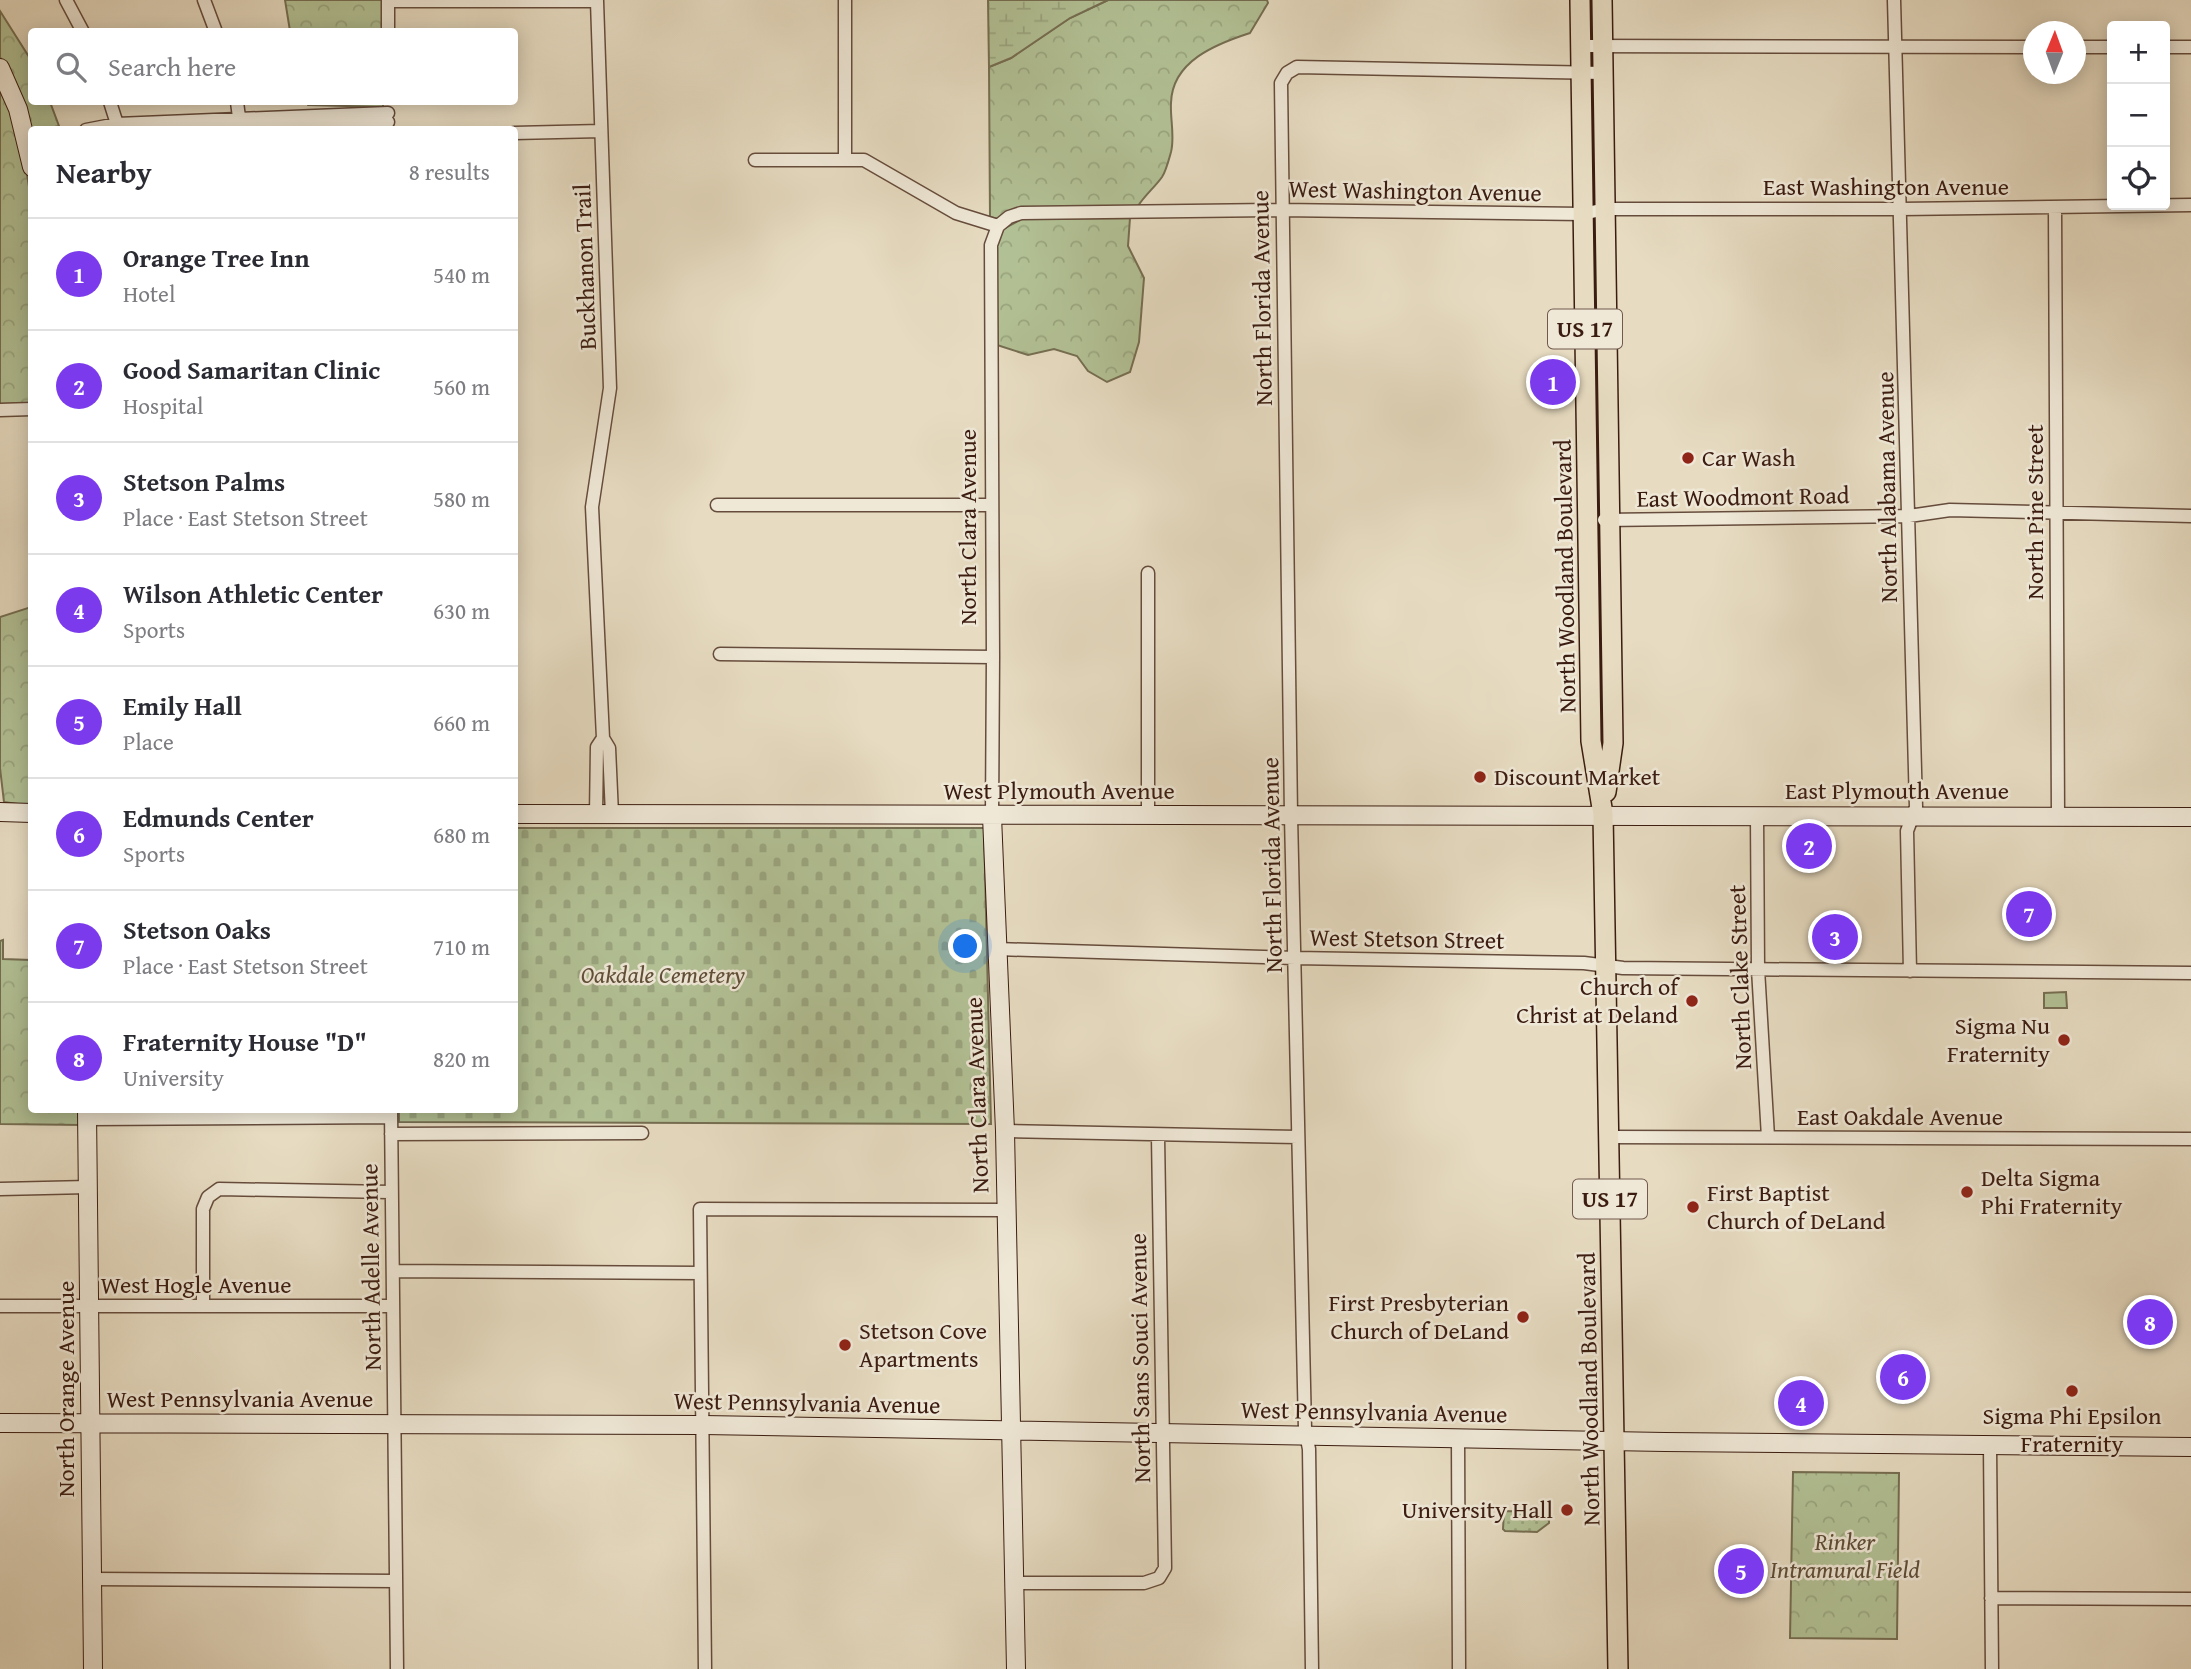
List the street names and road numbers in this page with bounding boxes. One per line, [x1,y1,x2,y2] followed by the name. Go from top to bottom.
[1763,169,2009,204] street label: East Washington Avenue
[1288,171,1542,210] street label: West Washington Avenue
[564,183,605,351] street label: Buckhanon Trail
[1242,190,1281,406] street label: North Florida Avenue
[1548,310,1622,348] road number: US 17
[1867,371,1906,603] street label: North Alabama Avenue
[2017,424,2052,600] street label: North Pine Street
[950,429,985,625] street label: North Clara Avenue
[1545,439,1584,713] street label: North Woodland Boulevard
[1636,477,1850,516] street label: East Woodmont Road
[1252,757,1291,973] street label: North Florida Avenue
[943,773,1175,808] street label: West Plymouth Avenue
[1785,773,2009,808] street label: East Plymouth Avenue
[1719,883,1760,1070] street label: North Clake Street
[1309,919,1505,958] street label: West Stetson Street
[956,996,997,1194] street label: North Clara Avenue
[1797,1099,2003,1134] street label: East Oakdale Avenue
[351,1163,390,1371] street label: North Adelle Avenue
[1573,1180,1647,1218] road number: US 17
[1120,1233,1159,1483] street label: North Sans Souci Avenue
[1569,1252,1608,1526] street label: North Woodland Boulevard
[100,1267,292,1302] street label: West Hogle Avenue
[48,1281,83,1497] street label: North Orange Avenue
[107,1381,373,1416] street label: West Pennsylvania Avenue
[673,1383,941,1422] street label: West Pennsylvania Avenue
[1240,1392,1508,1431] street label: West Pennsylvania Avenue

